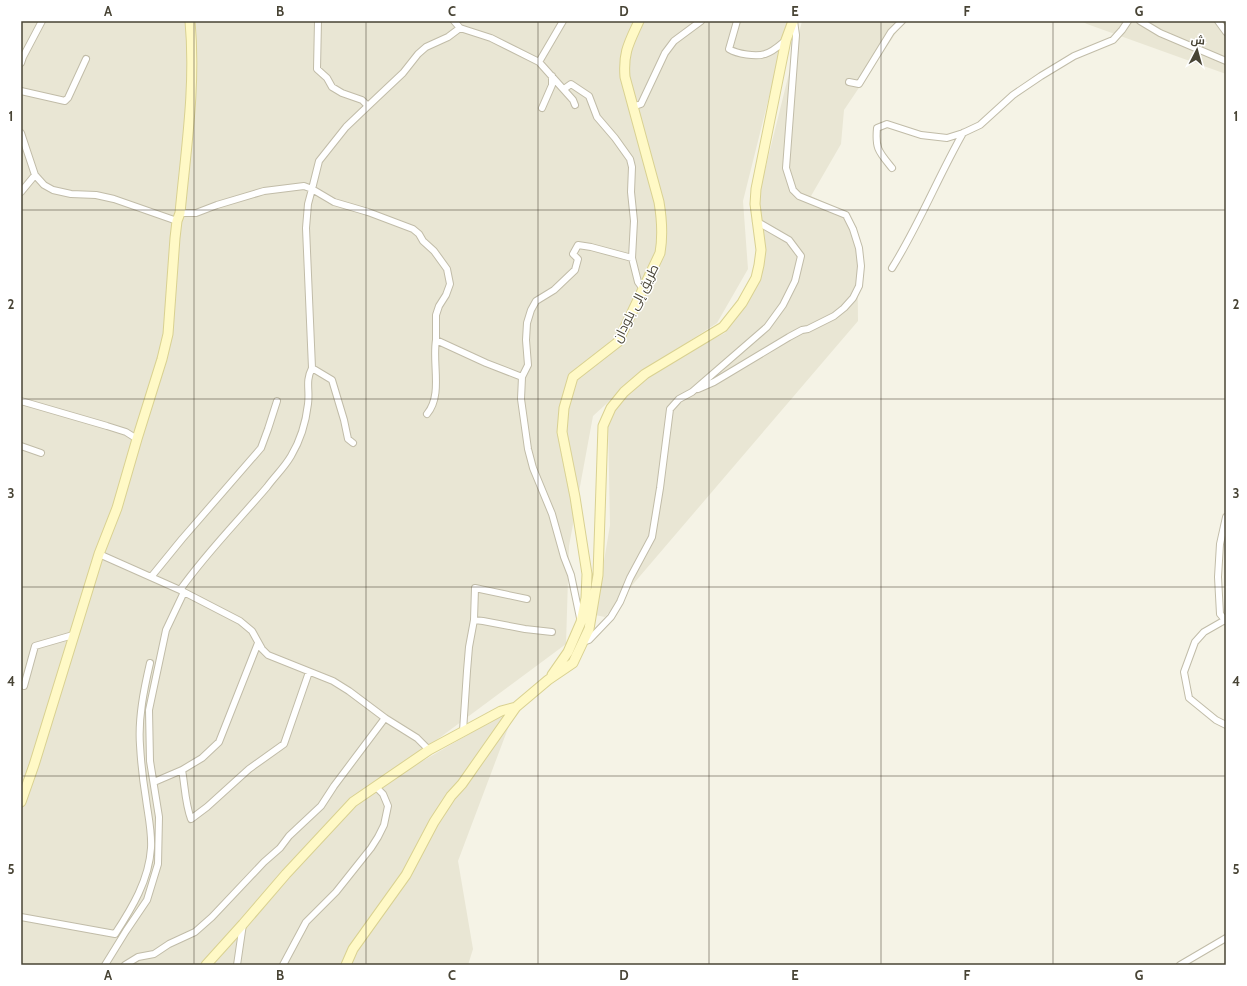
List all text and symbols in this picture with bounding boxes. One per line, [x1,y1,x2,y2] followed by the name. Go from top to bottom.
[104,3,113,19] text: A
[276,3,284,19] text: B
[448,3,456,19] text: C
[619,3,629,19] text: D
[791,3,799,19] text: E
[964,3,971,19] text: F
[1135,3,1144,19] text: G
[1177,30,1217,70] north arrow
[1190,32,1206,48] text: ش
[9,108,13,124] text: 1
[1234,108,1238,124] text: 1
[608,261,662,345] street label: طريق إلى بلودان
[8,296,15,312] text: 2
[1233,296,1240,312] text: 2
[7,485,15,501] text: 3
[1232,485,1240,501] text: 3
[7,673,15,689] text: 4
[1232,673,1240,689] text: 4
[8,861,15,877] text: 5
[1233,861,1240,877] text: 5
[104,967,113,983] text: A
[276,967,284,983] text: B
[448,967,456,983] text: C
[619,967,629,983] text: D
[791,967,799,983] text: E
[964,967,971,983] text: F
[1135,967,1144,983] text: G

